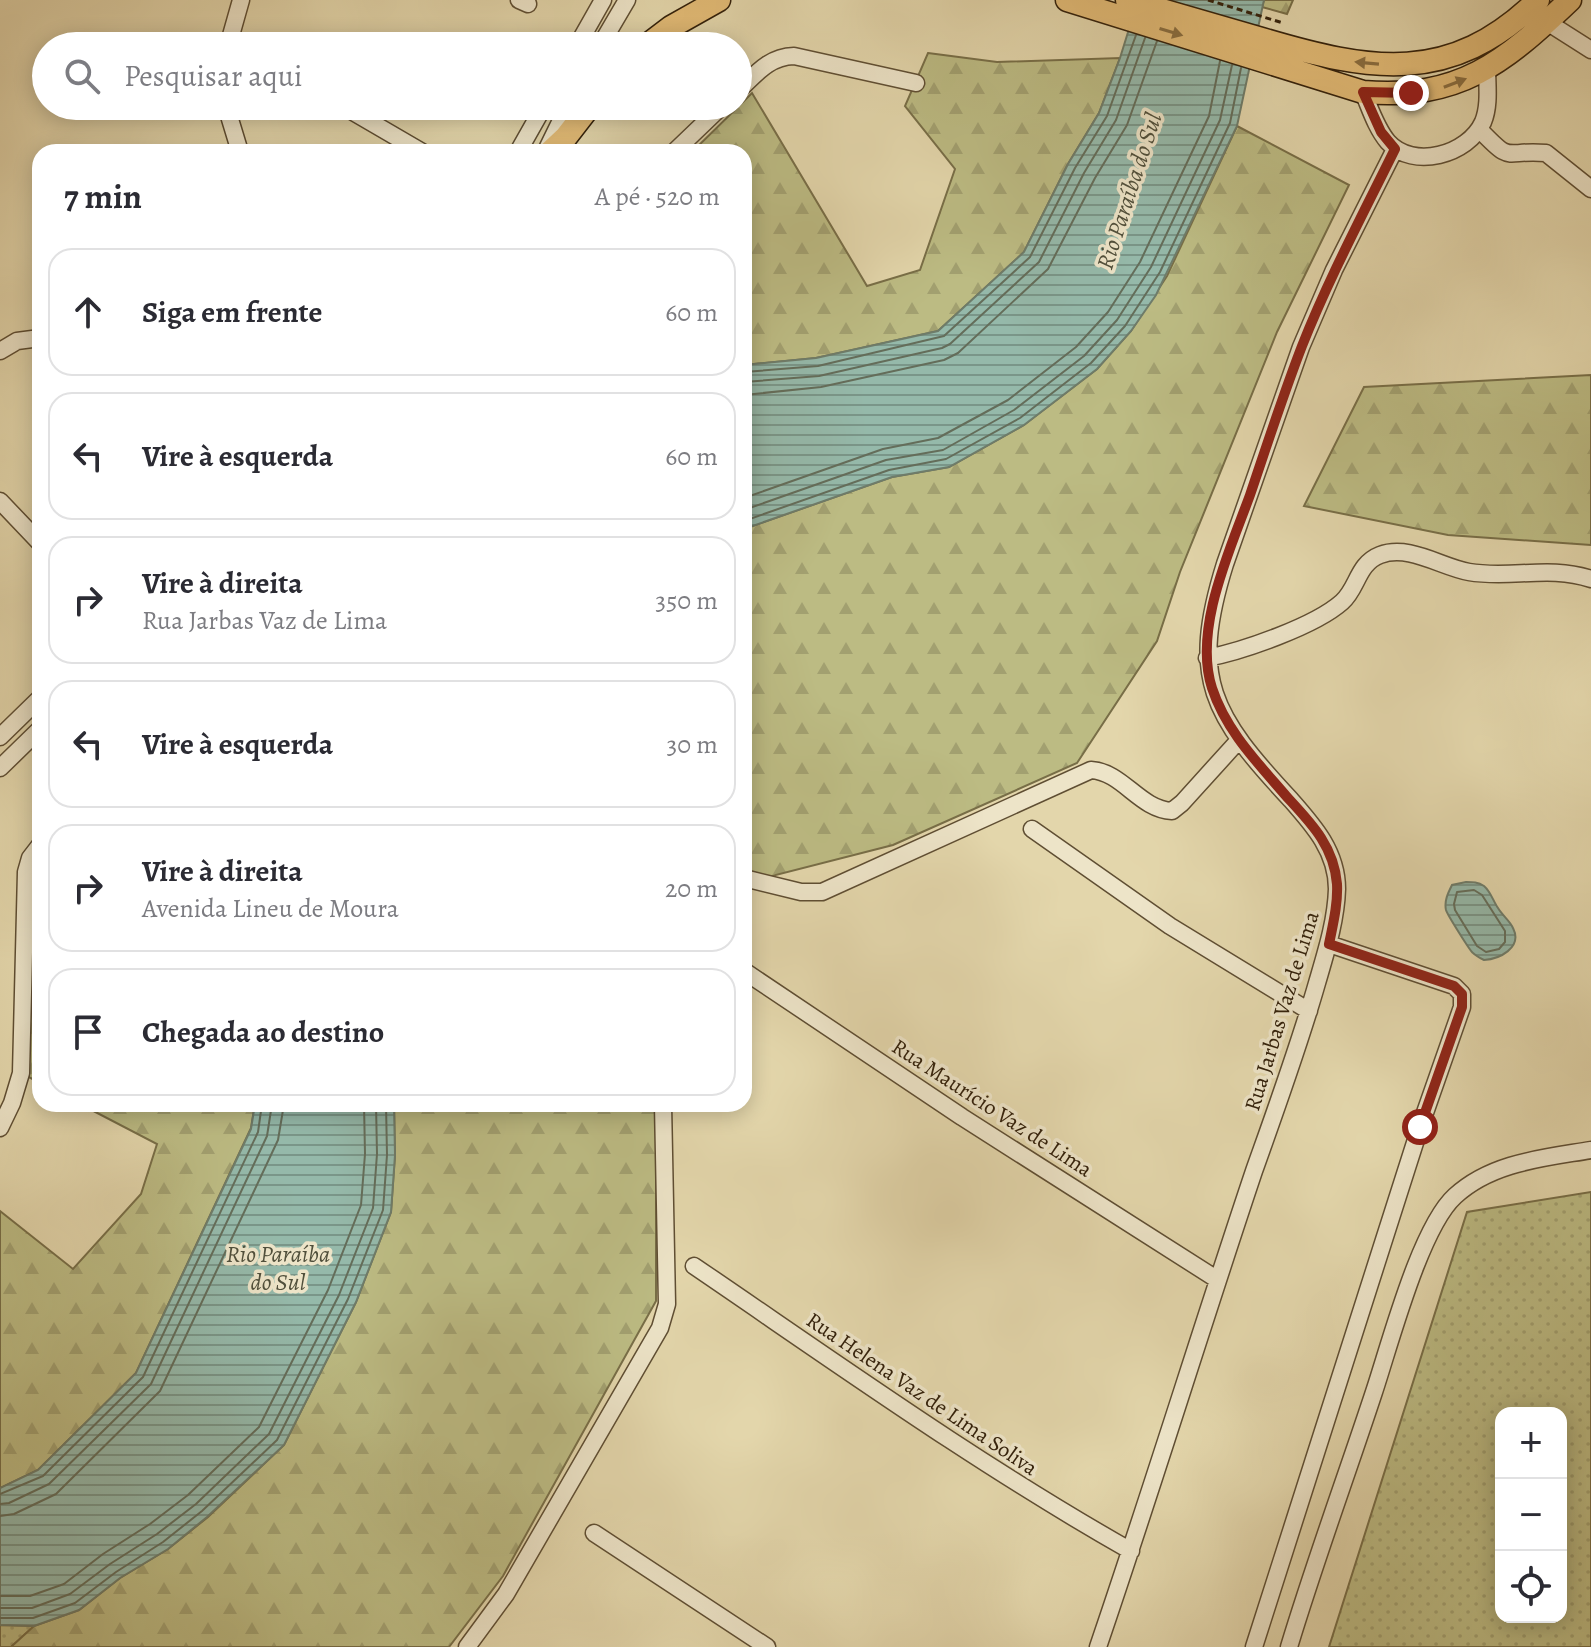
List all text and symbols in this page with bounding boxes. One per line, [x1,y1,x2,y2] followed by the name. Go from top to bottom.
[1159,26,1183,39] one-way arrow
[32,32,752,120] search box
[60,54,104,98] icon: search
[124,56,302,96] text: Pesquisar aqui
[1354,57,1379,70] one-way arrow
[1393,75,1429,111] route end
[1443,76,1467,88] one-way arrow
[1089,109,1169,273] water label: Rio Paraíba do Sul
[64,173,142,220] text: 7 min
[595,179,720,214] text: A pé · 520 m
[66,290,110,334] icon: ahead
[142,292,322,332] text: Siga em frente
[665,295,718,330] text: 60 m
[66,434,110,478] icon: left
[142,436,333,476] text: Vire à esquerda
[665,439,718,474] text: 60 m
[142,563,303,603] text: Vire à direita
[66,578,110,622] icon: right
[655,583,718,618] text: 350 m
[142,603,387,638] text: Rua Jarbas Vaz de Lima
[66,722,110,766] icon: left
[142,724,333,764] text: Vire à esquerda
[667,727,718,762] text: 30 m
[142,851,303,891] text: Vire à direita
[66,866,110,910] icon: right
[665,871,718,906] text: 20 m
[142,891,399,926] text: Avenida Lineu de Moura
[1237,907,1327,1115] street label: Rua Jarbas Vaz de Lima
[66,1010,110,1054] icon: arrive
[142,1012,384,1052] text: Chegada ao destino
[886,1032,1099,1185] street label: Rua Maurício Vaz de Lima
[1402,1109,1438,1145] route start
[226,1238,330,1298] water label: Rio Paraíba do Sul
[800,1305,1044,1483] street label: Rua Helena Vaz de Lima Soliva
[1495,1407,1567,1623] map controls
[1495,1407,1567,1479] button: +
[1495,1479,1567,1551] button: −
[1495,1551,1567,1623] button: locate

